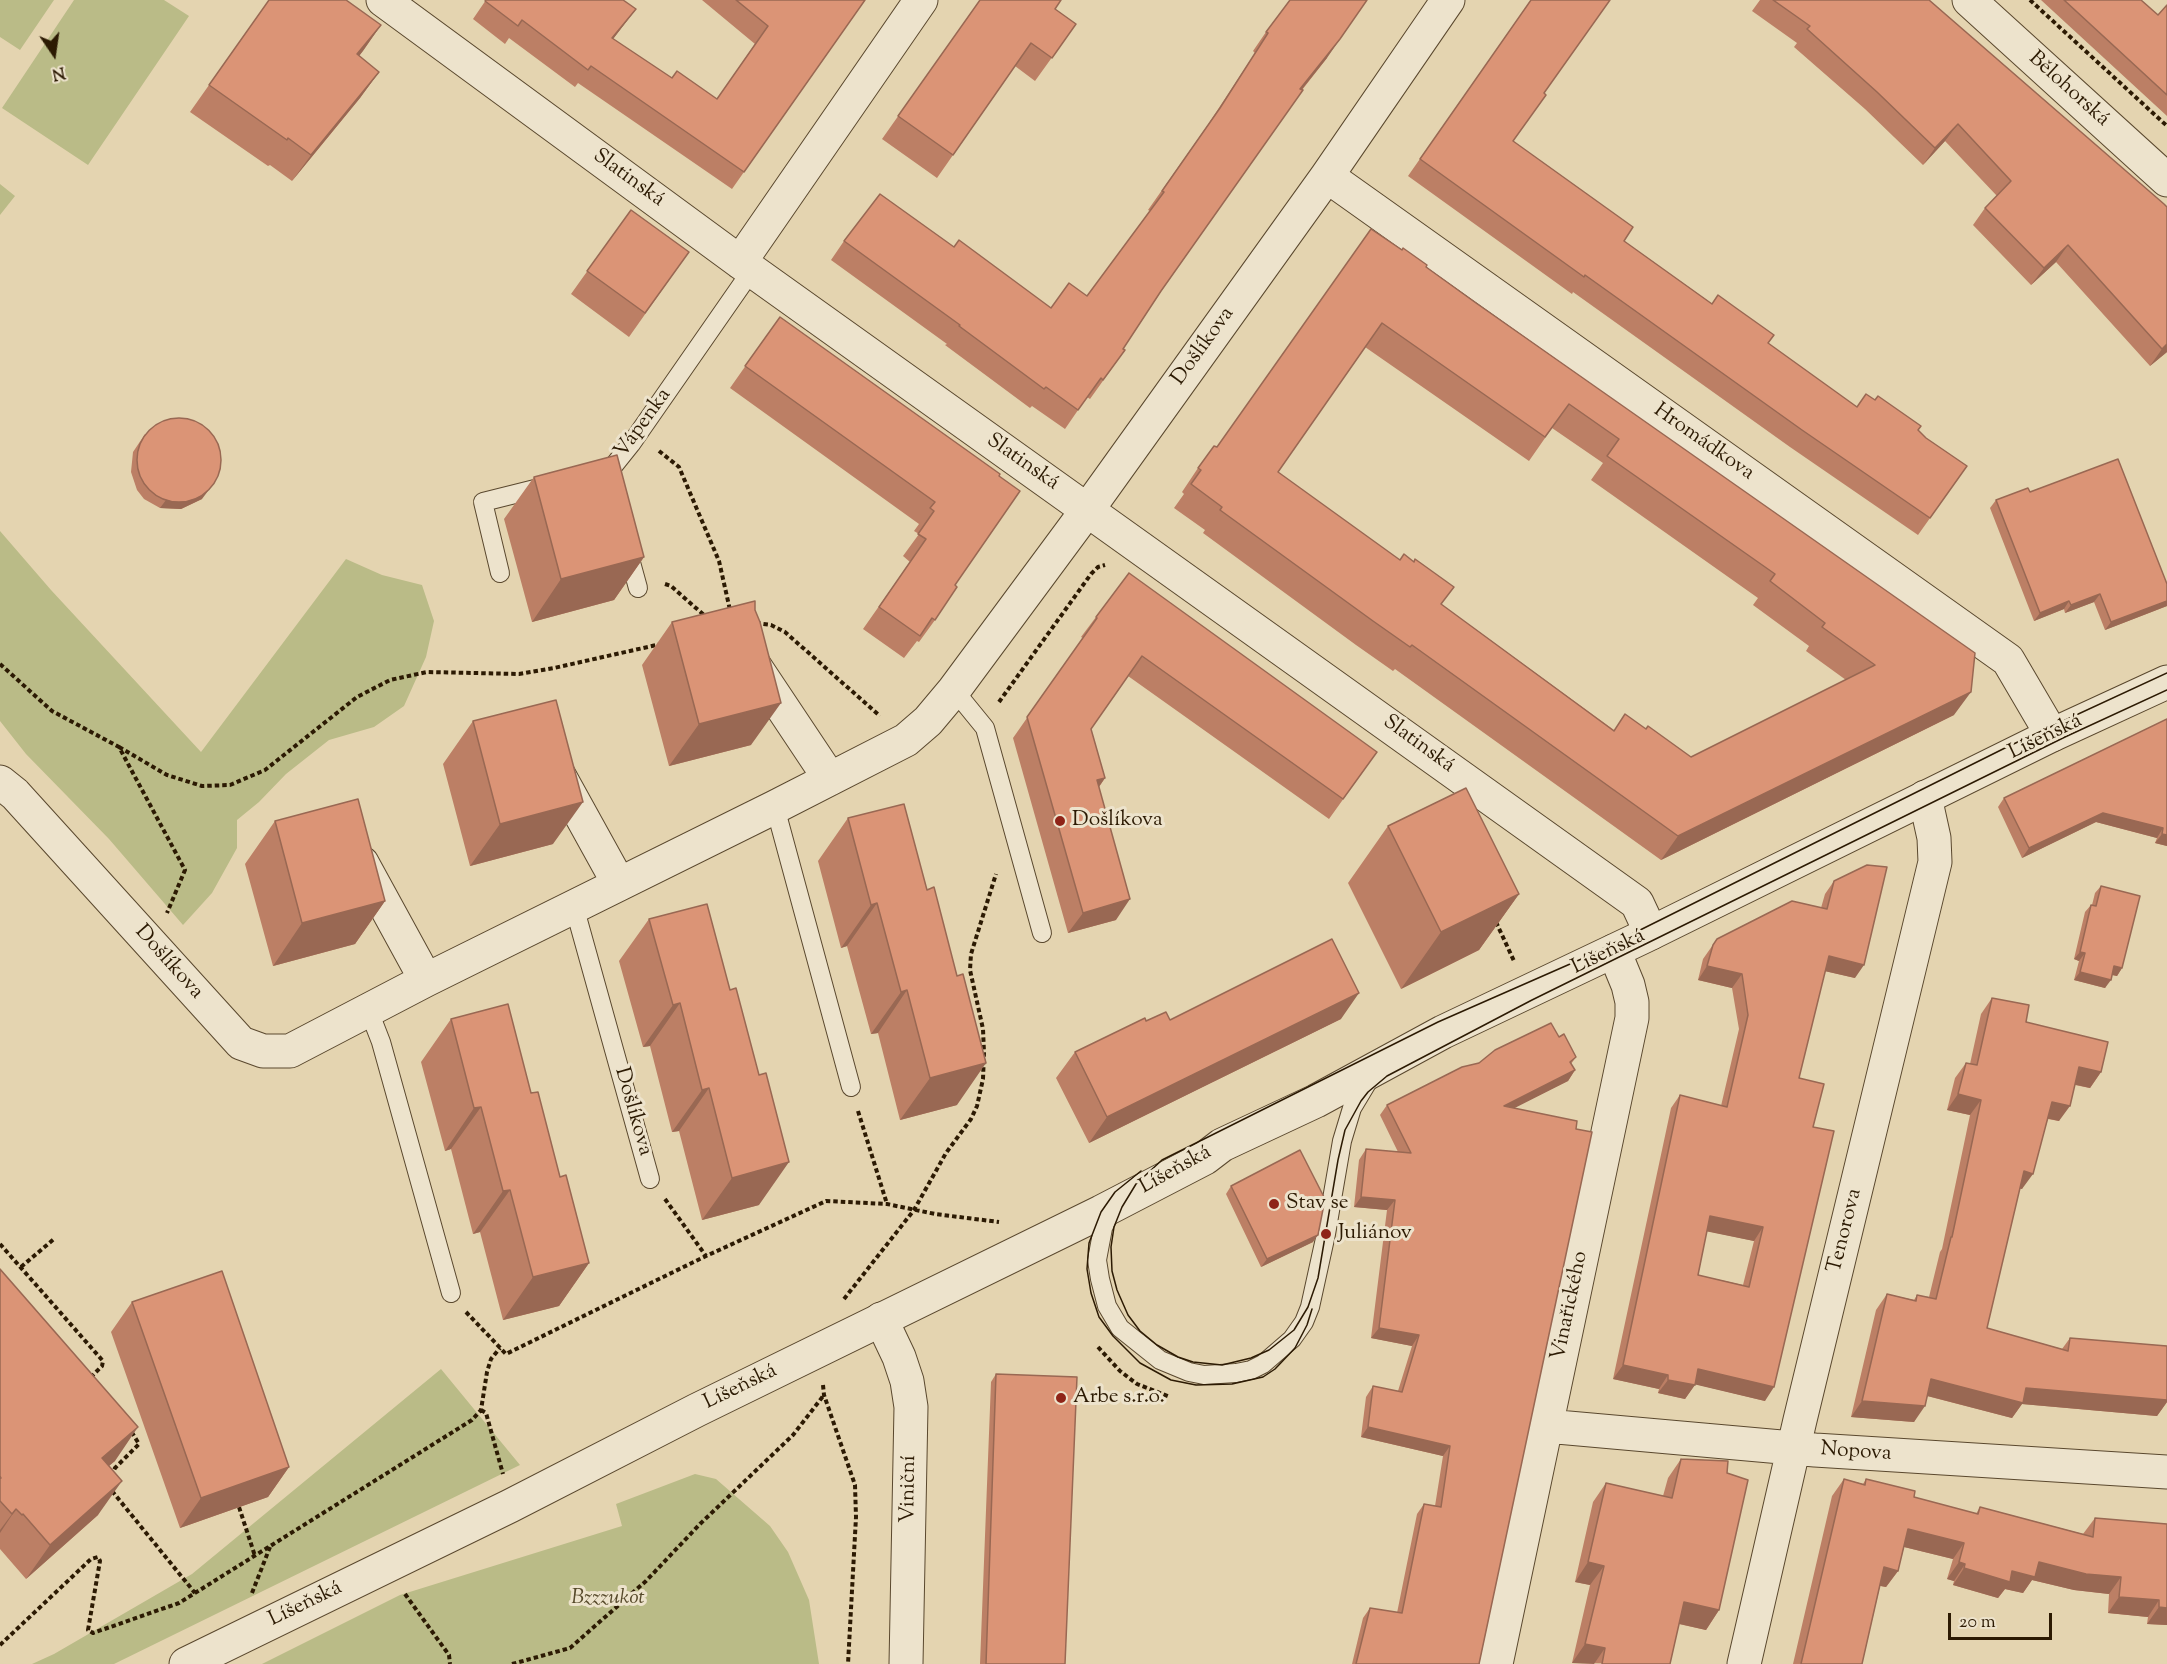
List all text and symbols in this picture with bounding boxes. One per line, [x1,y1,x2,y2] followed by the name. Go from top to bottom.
[24,24,84,84] north arrow
[2022,47,2114,133] street label: Bělohorská
[49,59,67,85] text: N
[587,144,669,214] street label: Slatinská
[1167,303,1241,391] street label: Došlíkova
[610,384,678,464] street label: Vápenka
[1648,399,1758,487] street label: Hromádkova
[981,429,1063,497] street label: Slatinská
[2005,709,2087,767] street label: Líšeňská
[1377,710,1459,780] street label: Slatinská
[1072,808,1163,834] place label: Došlíkova
[1053,814,1067,828] marker: Došlíkova
[128,921,208,1005] street label: Došlíkova
[1568,924,1650,982] street label: Líšeňská
[607,1065,657,1159] street label: Došlíkova
[1136,1141,1216,1201] street label: Líšeňská
[1823,1186,1869,1276] street label: Tenorova
[1286,1191,1349,1217] place label: Stav se
[1267,1197,1281,1211] marker: Stav se
[1338,1221,1412,1247] place label: Juliánov
[1319,1227,1333,1241] marker: Juliánov
[1547,1249,1595,1363] street label: Vinařického
[700,1359,782,1417] street label: Líšeňská
[1073,1385,1165,1411] place label: Arbe s.r.o.
[1054,1391,1068,1405] marker: Arbe s.r.o.
[1820,1438,1892,1468] street label: Nopova
[897,1455,923,1523] street label: Viniční
[265,1576,347,1634] street label: Líšeňská
[571,1586,645,1612] park label: Bzzzukot
[1951,1601,2054,1639] scale bar
[1959,1610,1996,1636] text: 20 m

